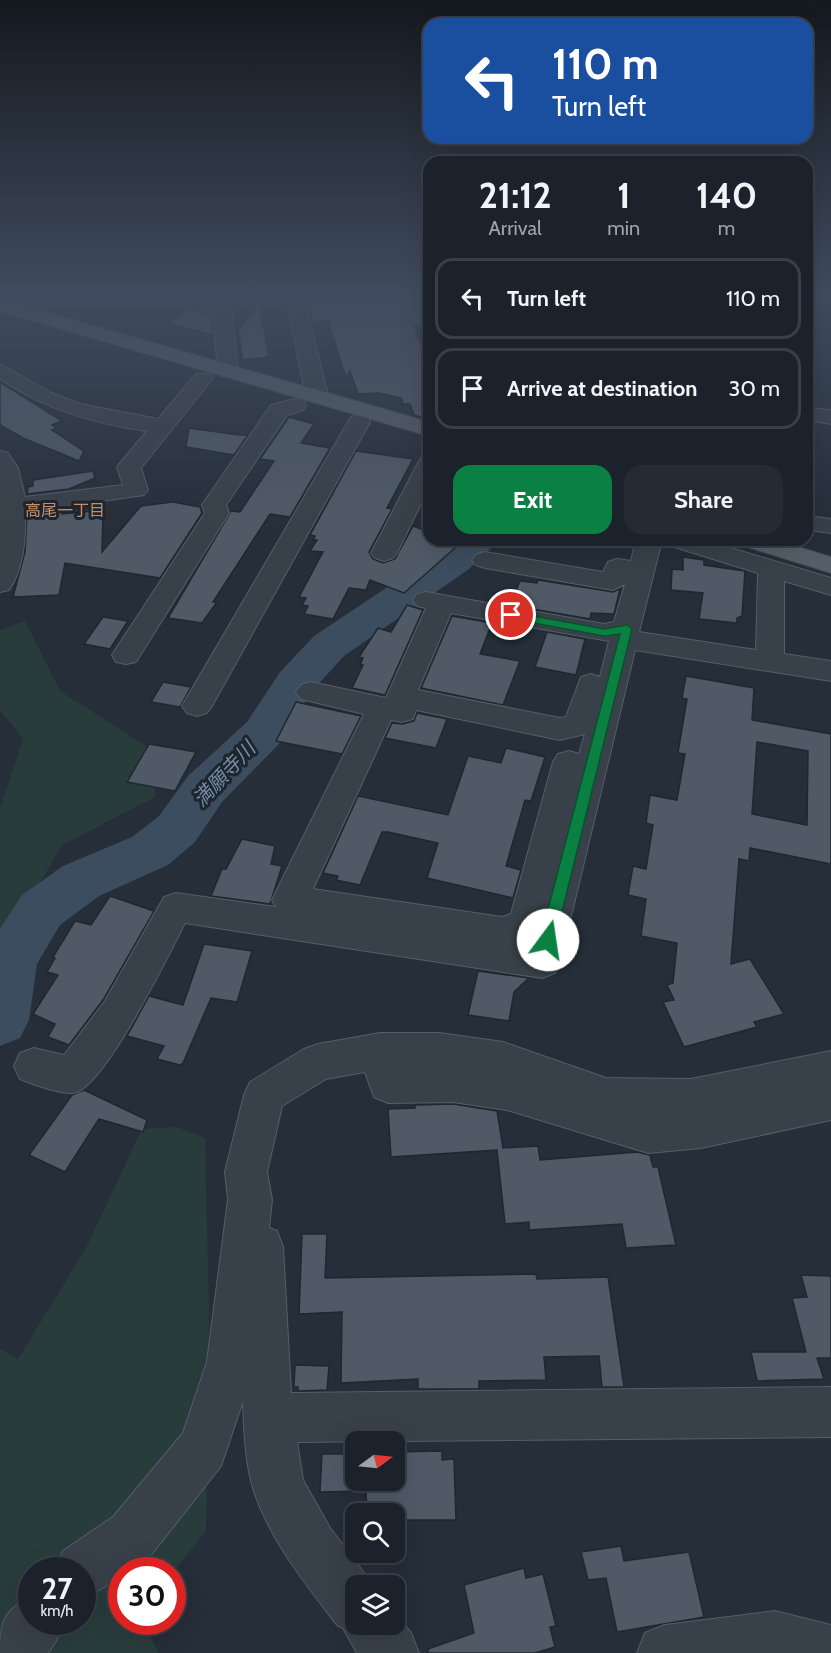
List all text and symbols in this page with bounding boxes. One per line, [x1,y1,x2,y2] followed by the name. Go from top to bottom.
[552,38,659,90] text: 110 m
[453,42,531,120] icon: left
[552,90,646,123] text: Turn left
[479,173,551,217] text: 21:12
[617,173,630,217] text: 1
[696,173,757,217] text: 140
[489,216,542,240] text: Arrival
[607,216,640,240] text: min
[718,216,735,240] text: m
[456,282,489,315] icon: left
[507,285,586,312] text: Turn left
[726,285,780,312] text: 110 m
[456,372,489,405] icon: arrive
[507,375,697,402] text: Arrive at destination
[728,375,780,402] text: 30 m
[453,465,612,534] button: Exit
[624,465,783,534] button: Share
[25,501,105,520] district label: 高尾一丁目
[485,589,536,640] pin
[494,598,527,631] icon: arrive
[188,735,261,811] water label: 満願寺川
[516,908,580,972] position arrow
[345,1431,405,1491] north arrow
[345,1431,405,1635] map controls
[345,1503,405,1563] button: search
[108,1557,186,1635] speed limit sign: 30
[41,1570,73,1607] text: 27
[345,1575,405,1635] button: layers
[41,1602,73,1620] text: km/h

